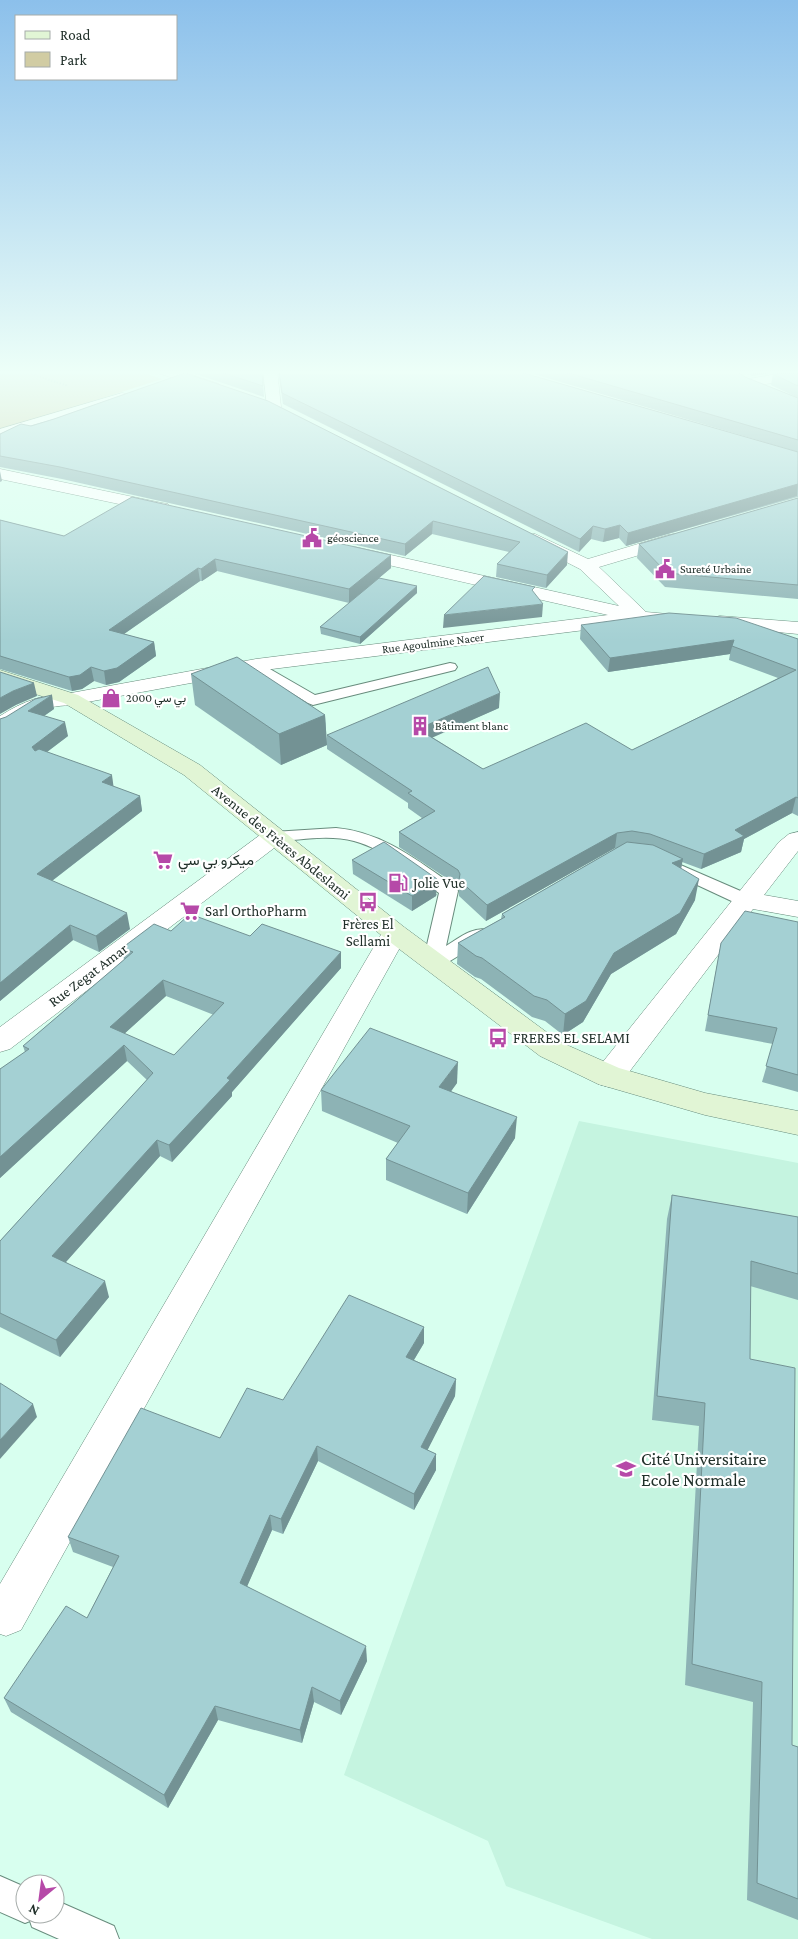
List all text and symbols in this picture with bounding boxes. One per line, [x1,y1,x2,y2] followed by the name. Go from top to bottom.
[15,15,178,80] legend
[60,27,91,43] text: Road
[60,52,87,68] text: Park
[301,527,323,549] public building icon: géoscience
[327,531,379,545] place label: géoscience
[654,558,676,580] public building icon: Sureté Urbaine
[680,562,751,576] place label: Sureté Urbaine
[381,630,486,656] street label: Rue Agoulmine Nacer
[100,687,122,709] shop icon: بي سي 2000
[126,691,187,708] place label: بي سي 2000
[409,715,431,737] building icon: Bâtiment blanc
[435,719,508,733] place label: Bâtiment blanc
[209,781,353,903] street label: Avenue des Frères Abdeslami
[152,849,174,871] supermarket icon: ميكرو بي سي
[178,852,254,873] place label: ميكرو بي سي
[387,872,409,894] fuel station icon: Jolie Vue
[411,875,465,892] place label: Jolie Vue
[357,891,379,913] bus stop icon: Frères El Sellami
[179,900,201,922] supermarket icon: Sarl OrthoPharm
[205,903,307,919] place label: Sarl OrthoPharm
[342,916,394,949] place label: Frères El Sellami
[45,940,132,1011] street label: Rue Zegat Amar
[487,1027,509,1049] bus stop icon: FRERES EL SELAMI
[513,1030,630,1046] place label: FRERES EL SELAMI
[641,1449,767,1490] place label: Cité Universitaire Ecole Normale
[615,1458,637,1480] school or university icon: Cité Universitaire Ecole Normale
[15,1874,65,1924] north arrow
[25,1901,42,1920] text: N

